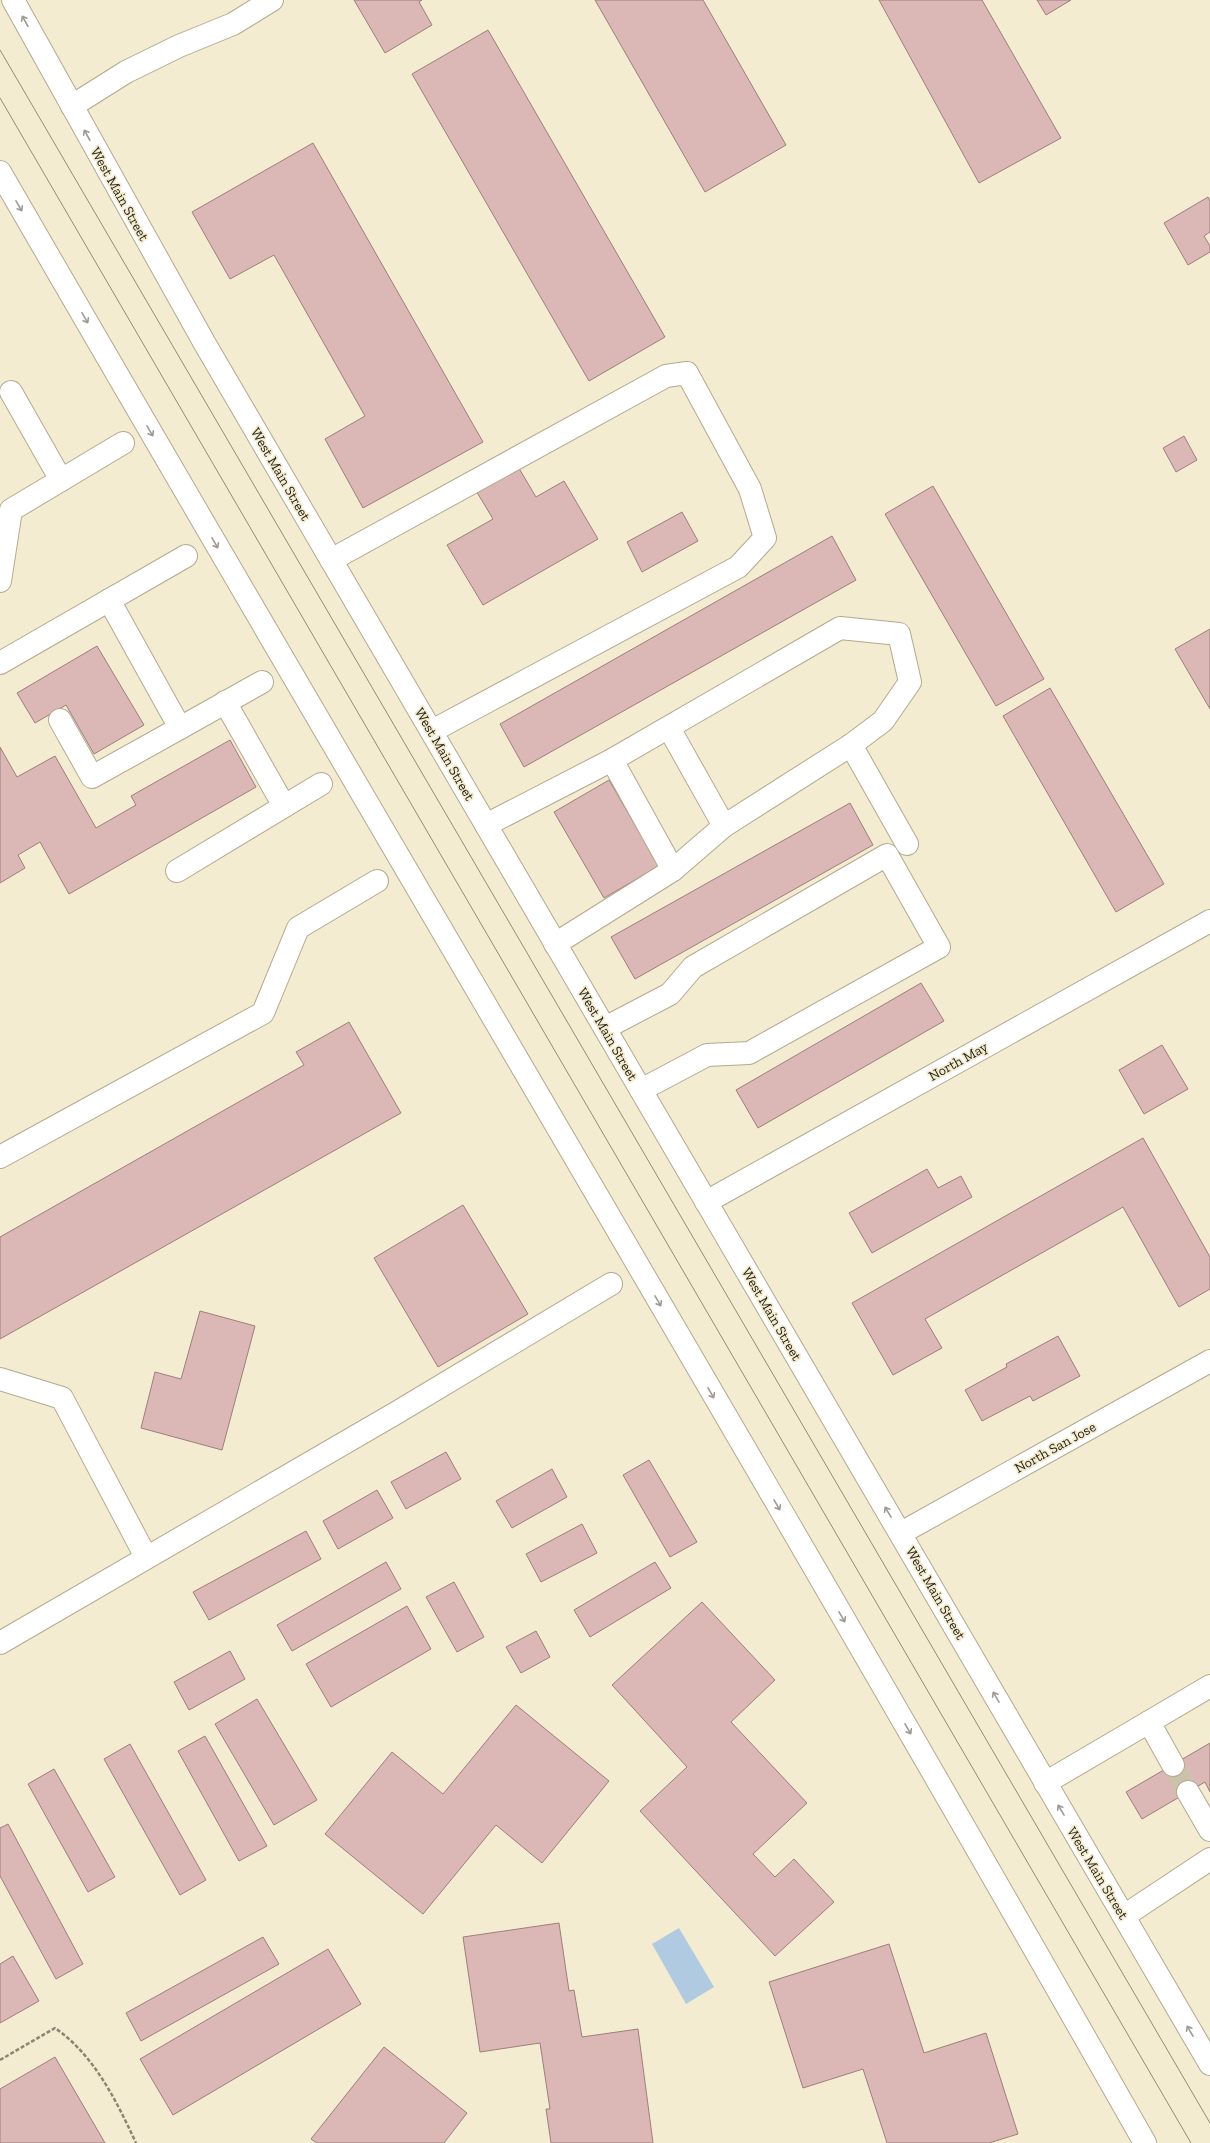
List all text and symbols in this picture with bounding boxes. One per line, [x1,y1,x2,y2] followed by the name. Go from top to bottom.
[20,15,28,27] one-way arrow
[83,129,91,141] one-way arrow
[87,144,153,245] street label: West Main Street
[16,200,24,212] one-way arrow
[81,312,89,324] one-way arrow
[147,425,155,437] one-way arrow
[247,425,314,524] street label: West Main Street
[212,537,220,549] one-way arrow
[411,705,478,804] street label: West Main Street
[574,985,641,1084] street label: West Main Street
[926,1038,992,1085] street label: North May
[738,1265,805,1364] street label: West Main Street
[654,1295,662,1307] one-way arrow
[708,1387,716,1399] one-way arrow
[1012,1418,1099,1477] street label: North San Jose
[773,1499,781,1511] one-way arrow
[884,1506,892,1518] one-way arrow
[902,1544,969,1643] street label: West Main Street
[839,1611,847,1623] one-way arrow
[991,1691,999,1703] one-way arrow
[904,1723,912,1735] one-way arrow
[1056,1804,1064,1816] one-way arrow
[1063,1824,1132,1923] street label: West Main Street
[1186,2025,1194,2037] one-way arrow

